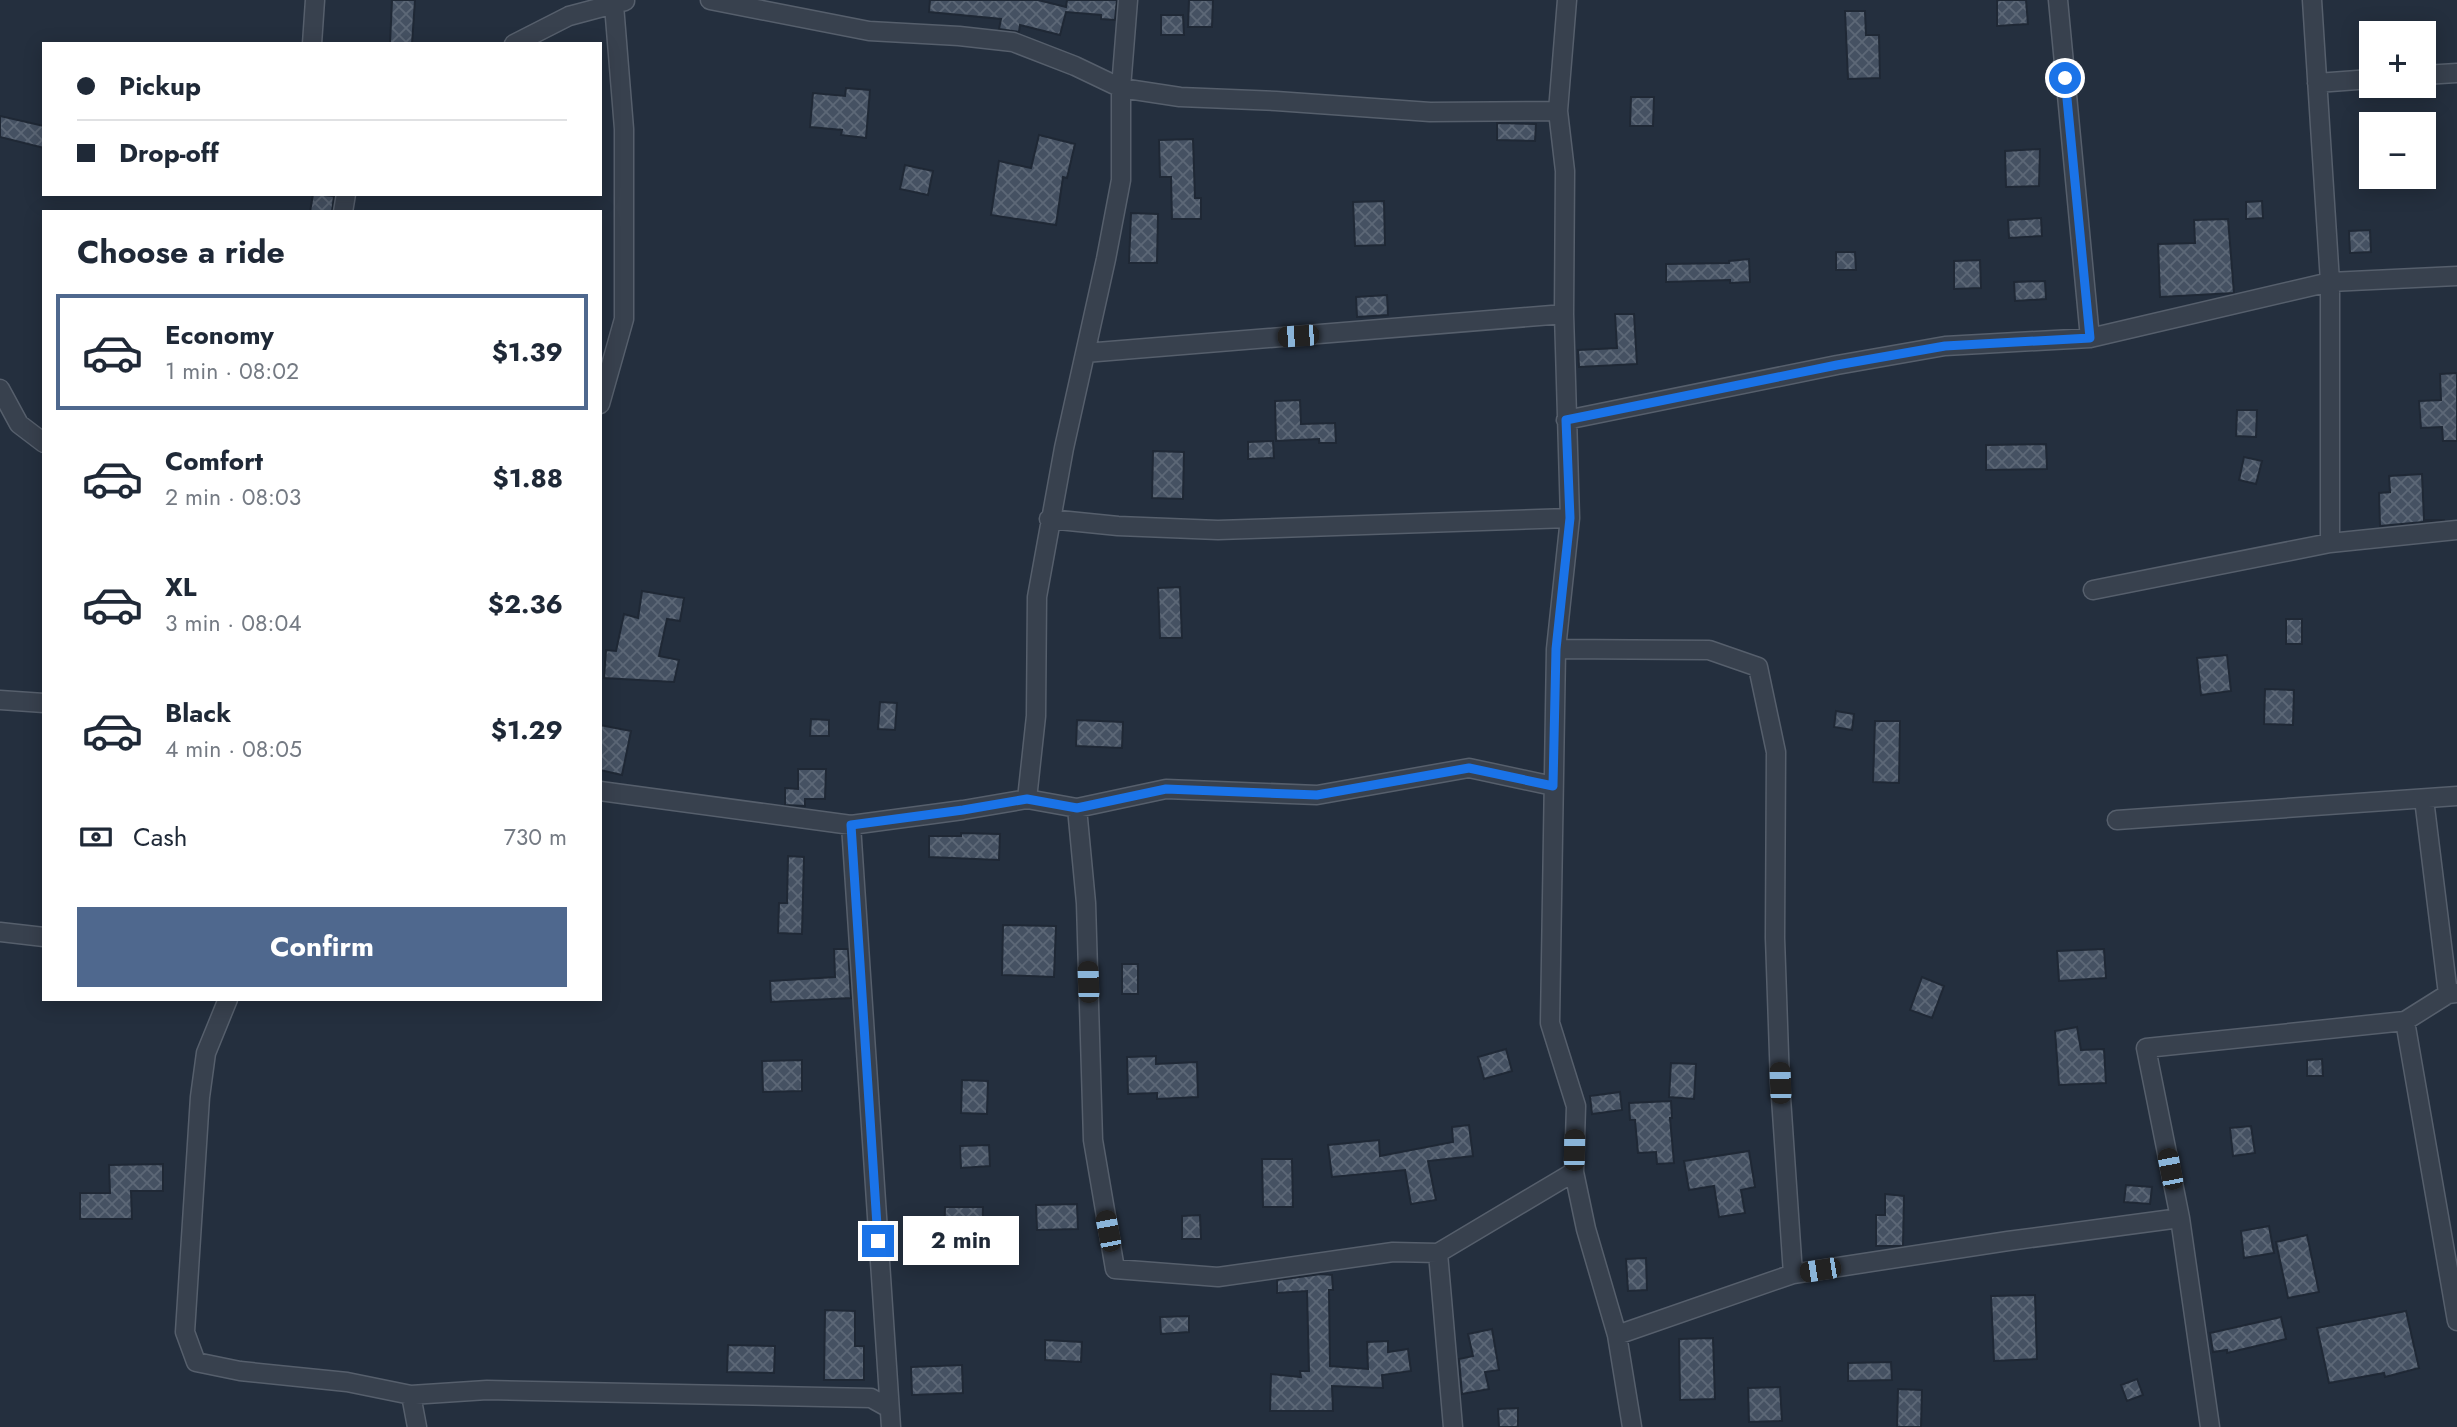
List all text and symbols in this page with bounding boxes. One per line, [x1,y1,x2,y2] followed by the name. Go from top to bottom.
[2359,21,2436,189] map controls
[2359,21,2436,98] button: +
[2049,62,2081,94] route start
[119,67,201,105] text: Pickup
[2359,112,2436,189] button: −
[119,134,219,172] text: Drop-off
[77,229,285,275] text: Choose a ride
[165,316,274,354] text: Economy
[81,321,144,384] icon: car
[1277,324,1320,348] car
[492,333,563,371] text: $1.39
[165,354,299,388] text: 1 min · 08:02
[165,442,263,480] text: Comfort
[81,447,144,510] icon: car
[493,459,563,497] text: $1.88
[165,480,301,514] text: 2 min · 08:03
[165,568,197,606] text: XL
[81,573,144,636] icon: car
[488,585,563,623] text: $2.36
[165,606,302,640] text: 3 min · 08:04
[165,694,231,732] text: Black
[81,699,144,762] icon: car
[491,711,563,749] text: $1.29
[165,732,302,766] text: 4 min · 08:05
[77,818,115,856] icon: cash
[133,818,187,856] text: Cash
[504,820,567,854] text: 730 m
[77,907,567,987] button: Confirm
[1077,961,1100,1003] car
[1769,1062,1792,1104] car
[1564,1129,1585,1171] car
[2156,1146,2185,1192] car
[1094,1208,1123,1254] car
[903,1216,1018,1266] callout: 2 min
[931,1223,991,1257] text: 2 min
[862,1225,894,1257] route end
[1798,1256,1843,1284] car

